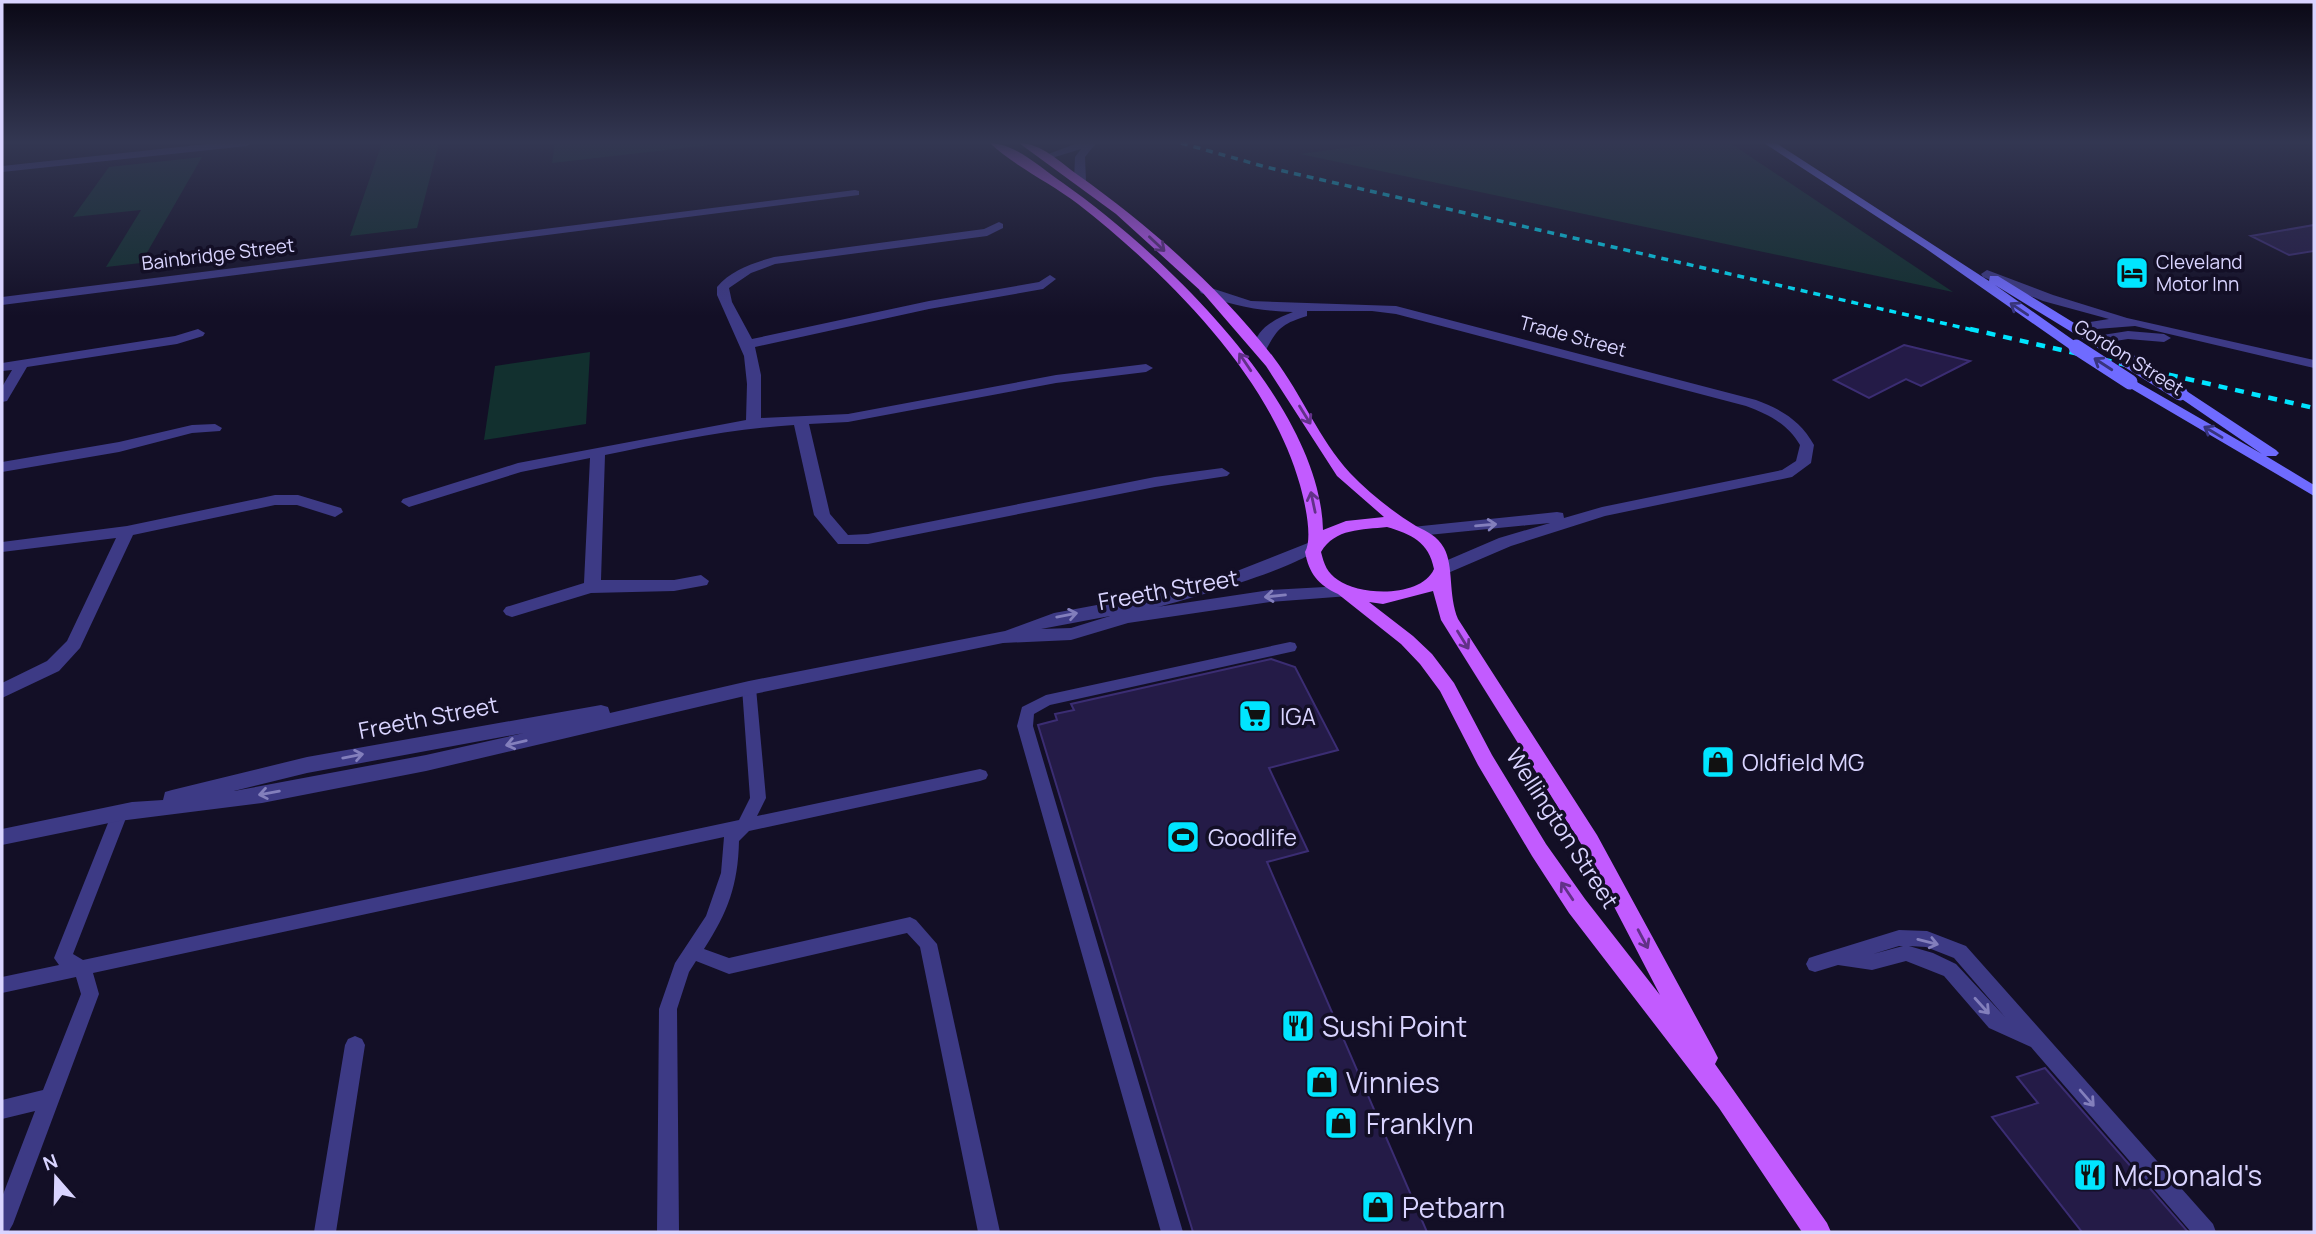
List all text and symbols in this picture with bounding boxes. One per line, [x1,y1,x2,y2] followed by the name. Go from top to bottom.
[140,232,296,276] street label: Bainbridge Street
[1148,235,1165,252] one-way arrow
[2156,249,2243,297] place label: Cleveland Motor Inn
[2113,254,2151,292] hotel icon: Cleveland Motor Inn
[2010,302,2029,316] one-way arrow
[1517,309,1629,363] street label: Trade Street
[2069,313,2189,401] street label: Gordon Street
[1237,353,1251,373] one-way arrow
[2094,357,2114,371] one-way arrow
[1298,405,1313,424] one-way arrow
[2204,424,2224,438] one-way arrow
[1305,491,1319,514] one-way arrow
[1474,518,1497,531] one-way arrow
[1096,561,1240,617] street label: Freeth Street
[1264,590,1287,603] one-way arrow
[1055,608,1078,621] one-way arrow
[1456,629,1470,649] one-way arrow
[355,688,501,746] street label: Freeth Street
[1236,697,1274,735] supermarket icon: IGA
[1280,700,1316,732] place label: IGA
[505,736,528,750] one-way arrow
[1499,742,1627,914] street label: Wellington Street
[1699,743,1737,781] shop icon: Oldfield MG
[1742,746,1864,778] place label: Oldfield MG
[341,749,364,762] one-way arrow
[258,787,281,801] one-way arrow
[1164,818,1202,856] sports icon: Goodlife
[1208,821,1297,853] place label: Goodlife
[1560,882,1574,901] one-way arrow
[1636,929,1650,949] one-way arrow
[1916,936,1939,949] one-way arrow
[1974,997,1990,1015] one-way arrow
[1279,1007,1317,1045] restaurant icon: Sushi Point
[1322,1007,1467,1045] place label: Sushi Point
[1303,1063,1341,1101] shop icon: Vinnies
[1346,1063,1440,1101] place label: Vinnies
[2079,1089,2095,1107] one-way arrow
[1322,1104,1360,1142] shop icon: Franklyn
[1366,1104,1474,1142] place label: Franklyn
[21,1143,91,1213] north arrow
[39,1147,61,1177] text: N
[2071,1156,2109,1194] restaurant icon: McDonald's
[2114,1156,2262,1194] place label: McDonald's
[1359,1188,1397,1226] shop icon: Petbarn
[1402,1188,1505,1226] place label: Petbarn

